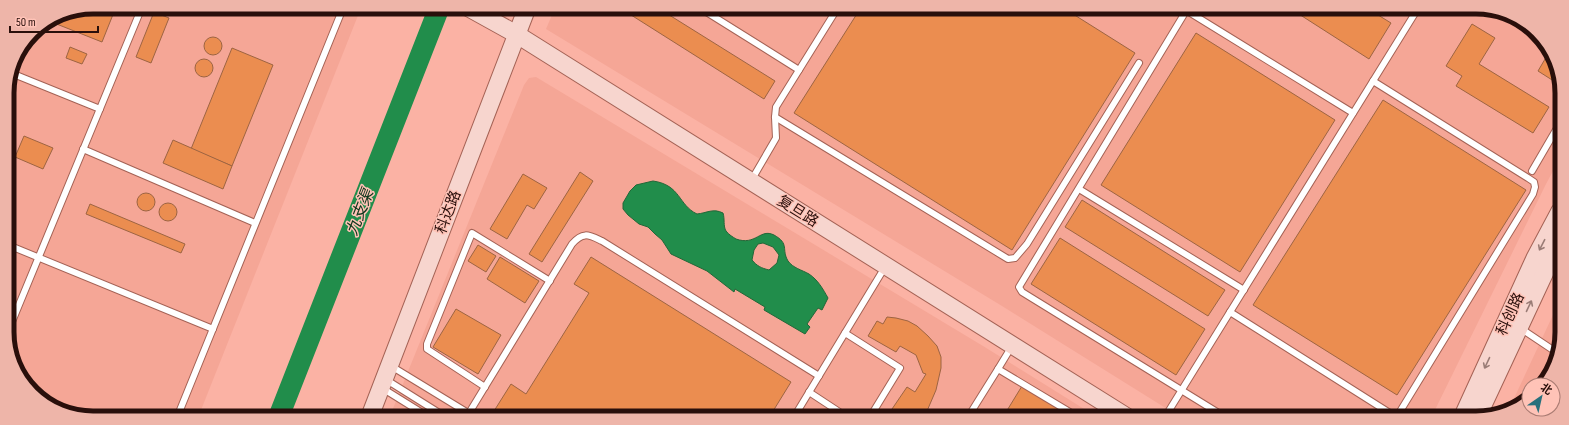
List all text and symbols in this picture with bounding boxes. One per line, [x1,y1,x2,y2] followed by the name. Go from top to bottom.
[10,8,98,34] scale bar
[16,15,36,30] text: 50 m
[343,185,379,238] water label: 九支渠
[432,188,465,237] street label: 科达路
[774,191,822,231] street label: 复旦路
[1538,239,1545,251] one-way arrow
[1492,290,1529,339] street label: 科创路
[1525,300,1533,312] one-way arrow
[1483,357,1490,369] one-way arrow
[1521,377,1561,417] north arrow
[1538,381,1555,398] text: 北

